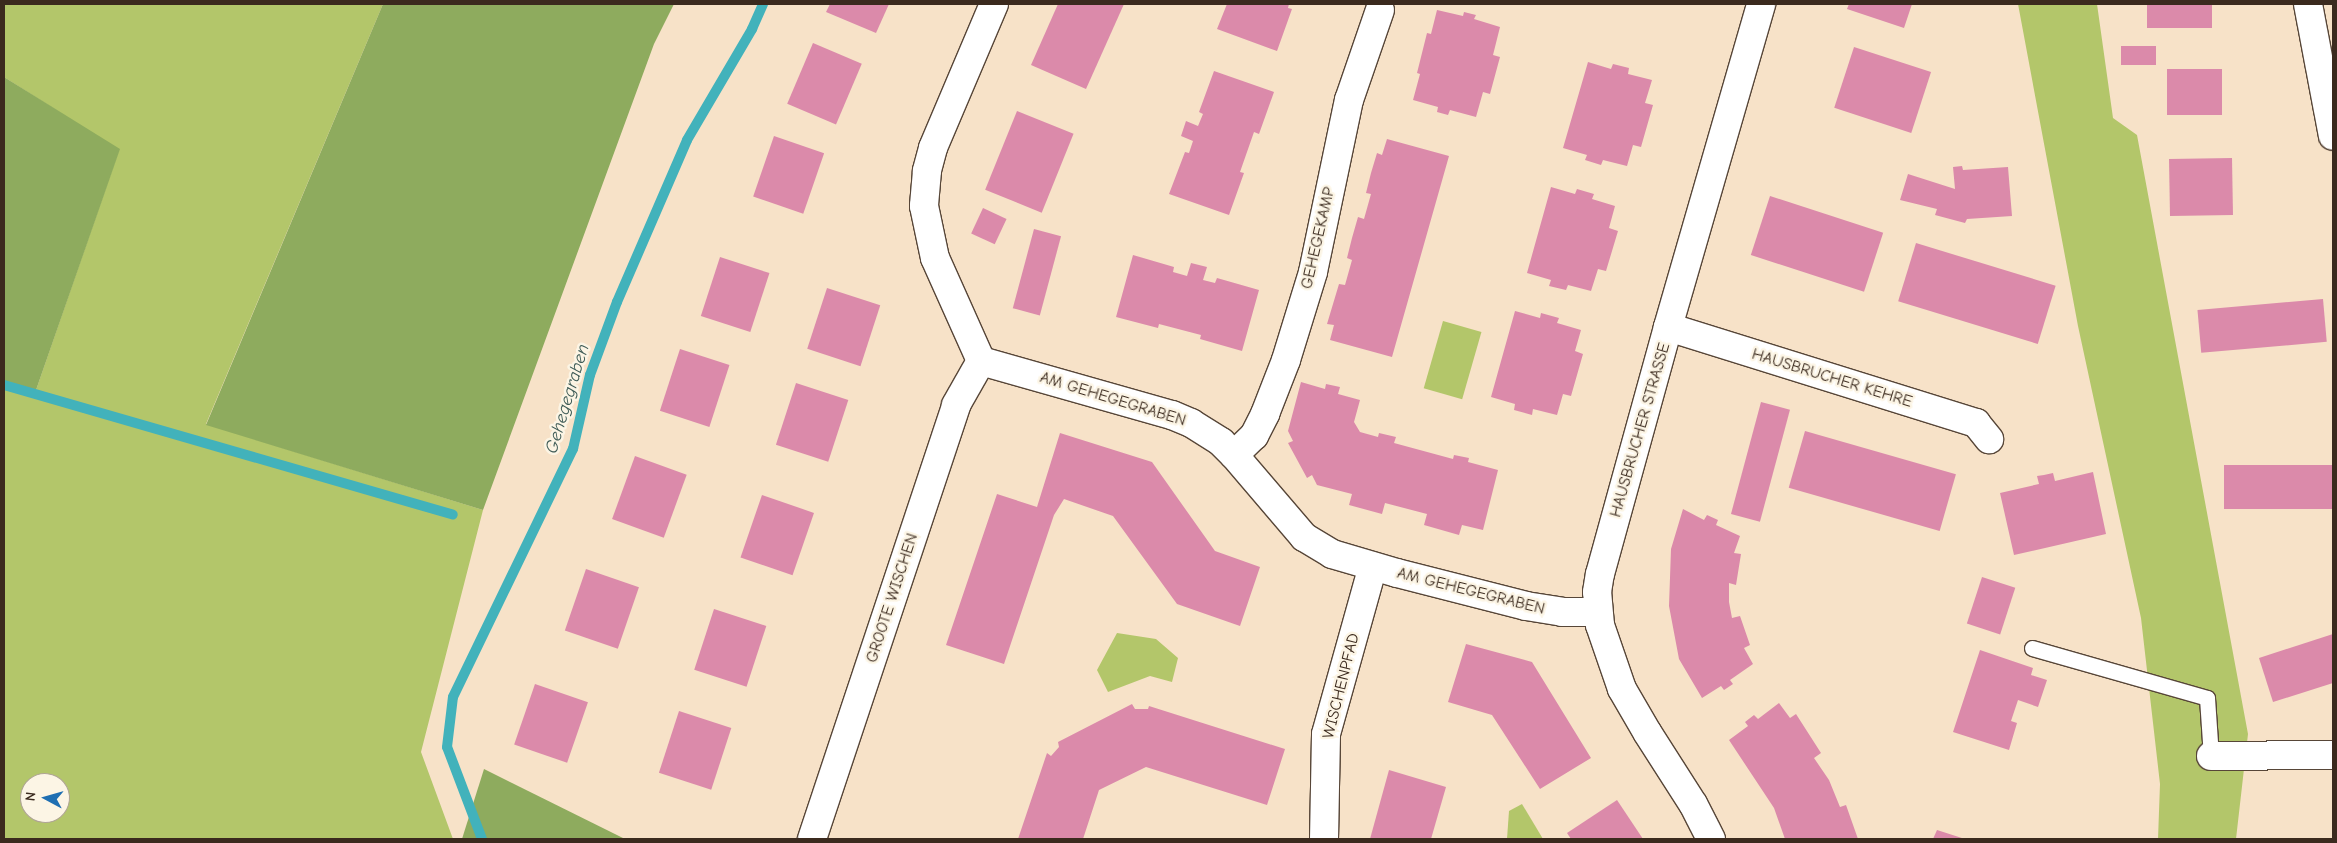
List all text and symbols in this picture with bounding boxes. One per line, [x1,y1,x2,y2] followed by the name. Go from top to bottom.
[1297,185,1339,291] street label: GEHEGEKAMP
[1606,341,1674,519] street label: HAUSBRUCHER STRASSE
[541,342,595,456] water label: Gehegegraben
[1750,344,1914,412] street label: HAUSBRUCHER KEHRE
[1038,368,1188,430] street label: AM GEHEGEGRABEN
[862,531,922,665] street label: GROOTE WISCHEN
[1395,563,1547,619] street label: AM GEHEGEGRABEN
[1319,631,1363,741] street label: WISCHENPFAD
[20,773,70,823] north arrow
[22,791,40,802] text: N

